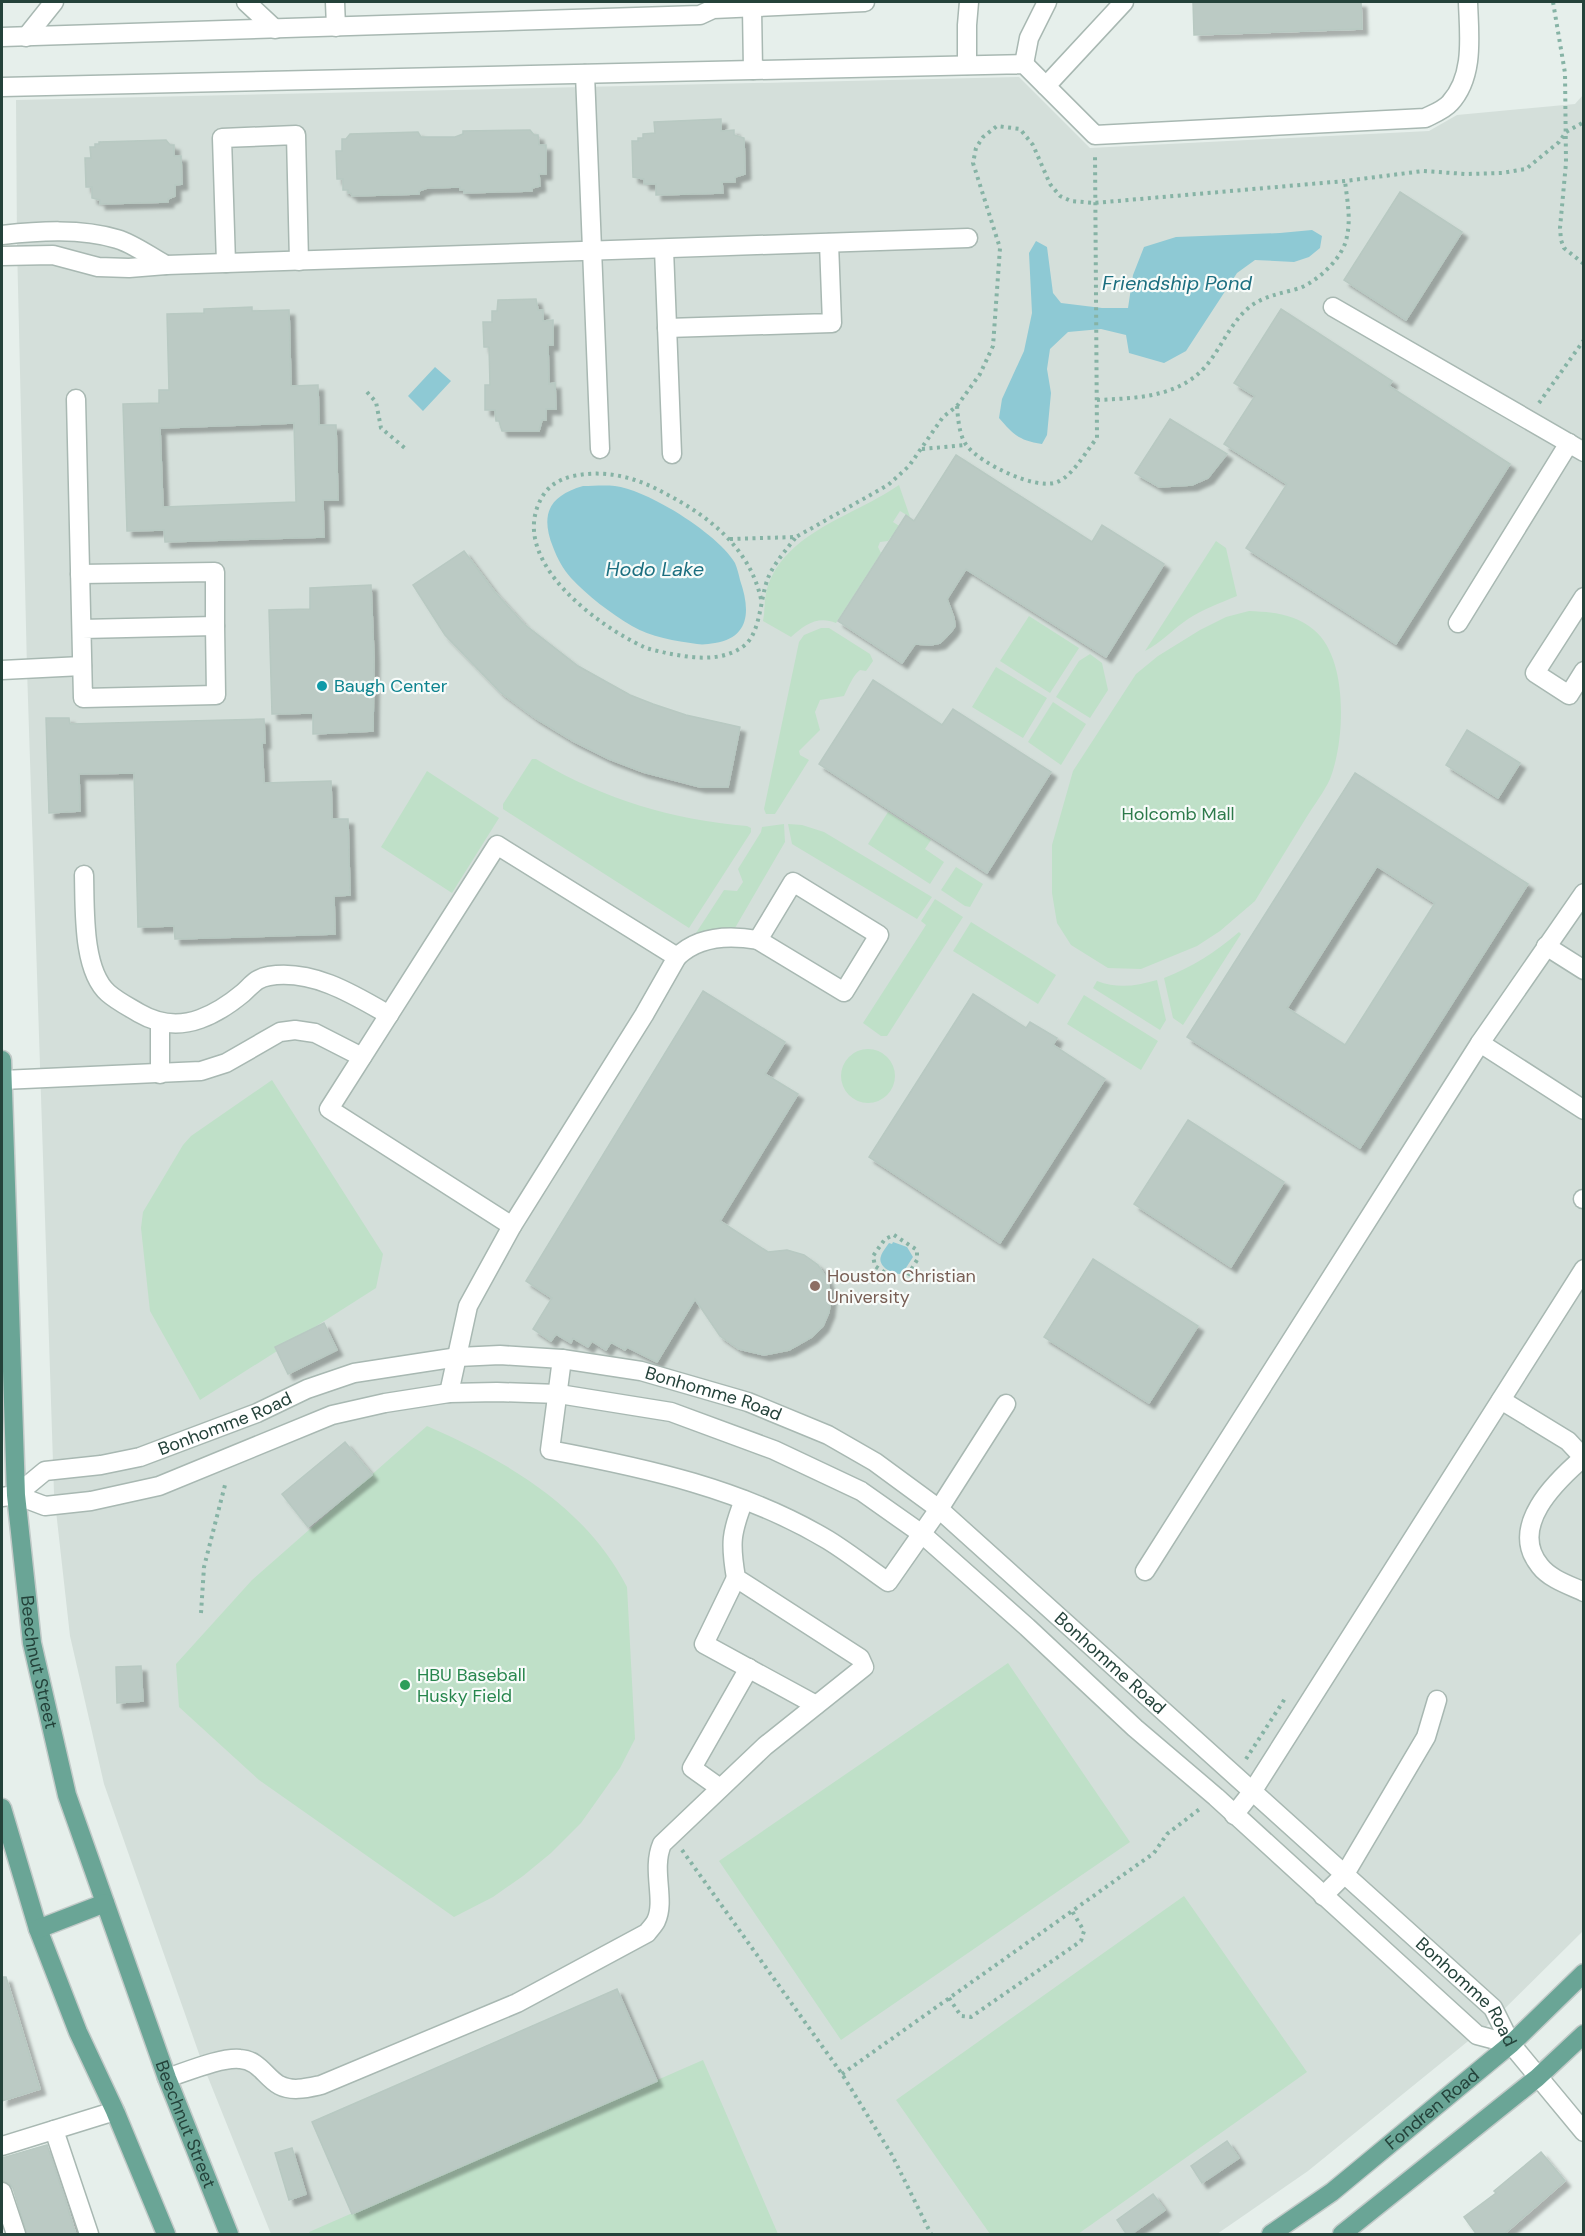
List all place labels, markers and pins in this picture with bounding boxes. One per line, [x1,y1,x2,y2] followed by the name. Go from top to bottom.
[334,674,448,698] place label: Baugh Center
[315,679,329,693] marker: Baugh Center
[827,1264,976,1309] place label: Houston Christian University
[808,1279,822,1293] marker: Houston Christian University
[417,1663,526,1708] place label: HBU Baseball Husky Field
[398,1678,412,1692] marker: HBU Baseball Husky Field

